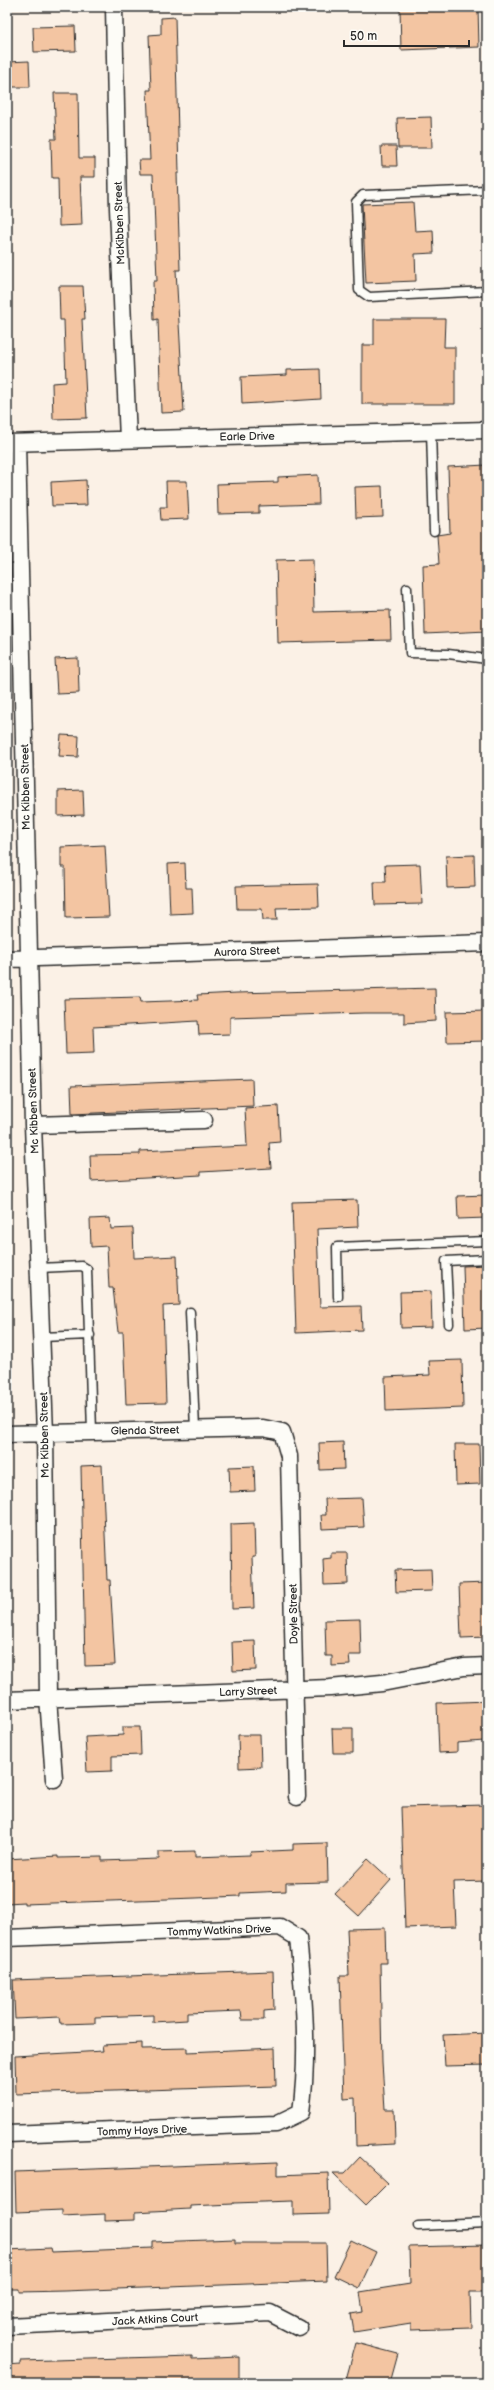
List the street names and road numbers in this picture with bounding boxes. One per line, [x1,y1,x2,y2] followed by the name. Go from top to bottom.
[112,181,127,265] street label: McKibben Street
[219,430,275,443] street label: Earle Drive
[18,743,33,830] street label: Mc Kibben Street
[214,944,281,959] street label: Aurora Street
[25,1067,41,1154] street label: Mc Kibben Street
[37,1391,52,1478] street label: Mc Kibben Street
[110,1423,180,1438] street label: Glenda Street
[286,1583,301,1644] street label: Doyle Street
[219,1684,278,1699] street label: Larry Street
[167,1922,272,1939] street label: Tommy Watkins Drive
[97,2122,188,2139] street label: Tommy Hays Drive
[112,2311,199,2328] street label: Jack Atkins Court

